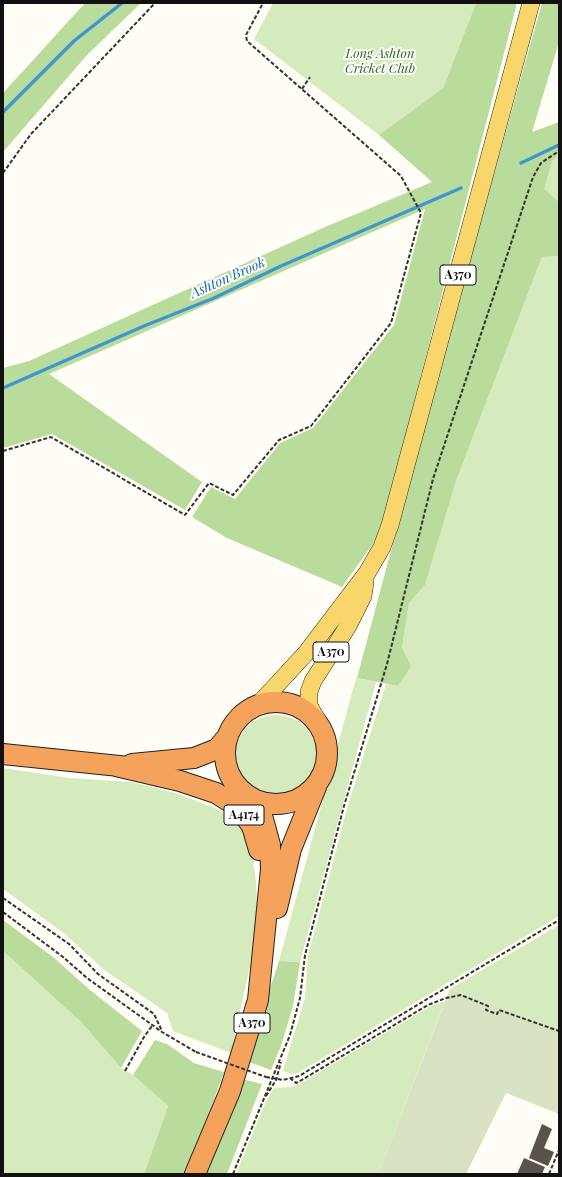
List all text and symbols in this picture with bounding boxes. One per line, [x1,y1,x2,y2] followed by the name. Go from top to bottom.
[345,46,415,77] park label: Long Ashton Cricket Club
[188,254,268,302] water label: Ashton Brook
[440,265,476,285] road number: A370
[313,642,349,662] road number: A370
[224,805,264,825] road number: A4174
[234,1013,270,1033] road number: A370

